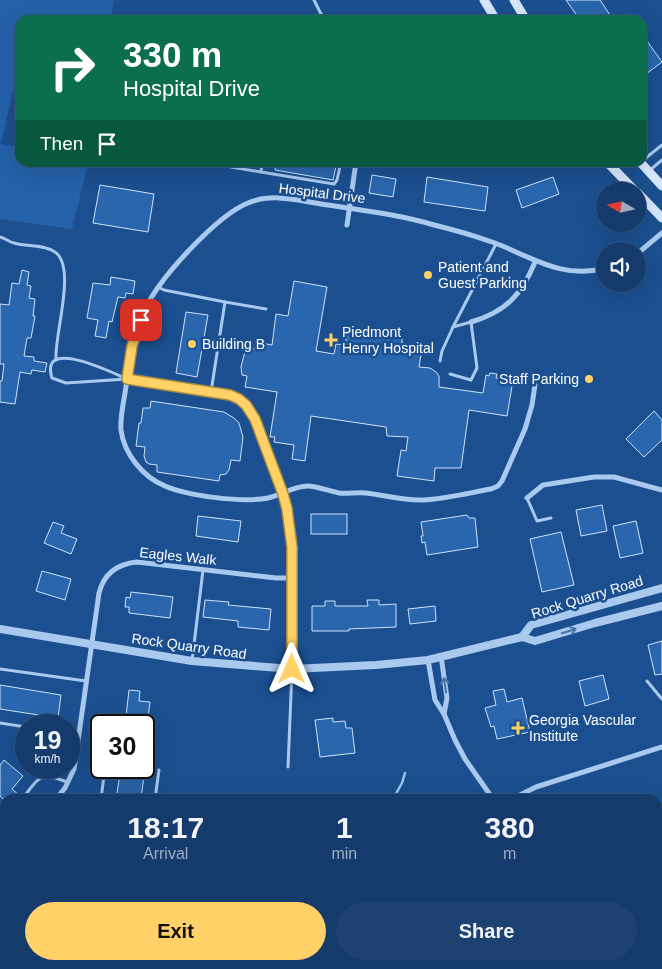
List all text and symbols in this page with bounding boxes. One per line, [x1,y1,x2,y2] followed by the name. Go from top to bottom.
[40,35,105,100] icon: right
[123,35,222,74] text: 330 m
[123,76,260,101] text: Hospital Drive
[93,130,121,158] icon: arrive
[40,133,83,154] text: Then
[278,180,366,206] street label: Hospital Drive
[596,182,646,232] north arrow
[596,182,646,292] map controls
[596,242,646,292] button: sound
[438,259,527,291] place label: Patient and Guest Parking
[422,269,434,281] marker: Patient and Guest Parking
[120,299,162,341] pin
[127,306,155,334] icon: arrive
[342,324,434,356] place label: Piedmont Henry Hospital
[324,333,338,347] marker: Piedmont Henry Hospital
[202,336,265,352] place label: Building B
[186,338,198,350] marker: Building B
[499,371,579,387] place label: Staff Parking
[583,373,595,385] marker: Staff Parking
[139,544,218,568] street label: Eagles Walk
[529,572,645,622] street label: Rock Quarry Road
[560,625,576,635] one-way arrow
[130,630,248,662] street label: Rock Quarry Road
[265,642,317,694] position arrow
[440,678,450,694] one-way arrow
[529,712,636,744] place label: Georgia Vascular Institute
[90,714,155,779] speed limit sign: 30
[511,721,525,735] marker: Georgia Vascular Institute
[34,726,61,754] text: 19
[34,752,61,766] text: km/h
[127,811,204,844] text: 18:17
[336,811,353,844] text: 1
[485,811,535,844] text: 380
[143,845,188,862] text: Arrival
[331,845,357,862] text: min
[503,845,516,862] text: m
[25,902,326,960] button: Exit
[336,902,637,960] button: Share

